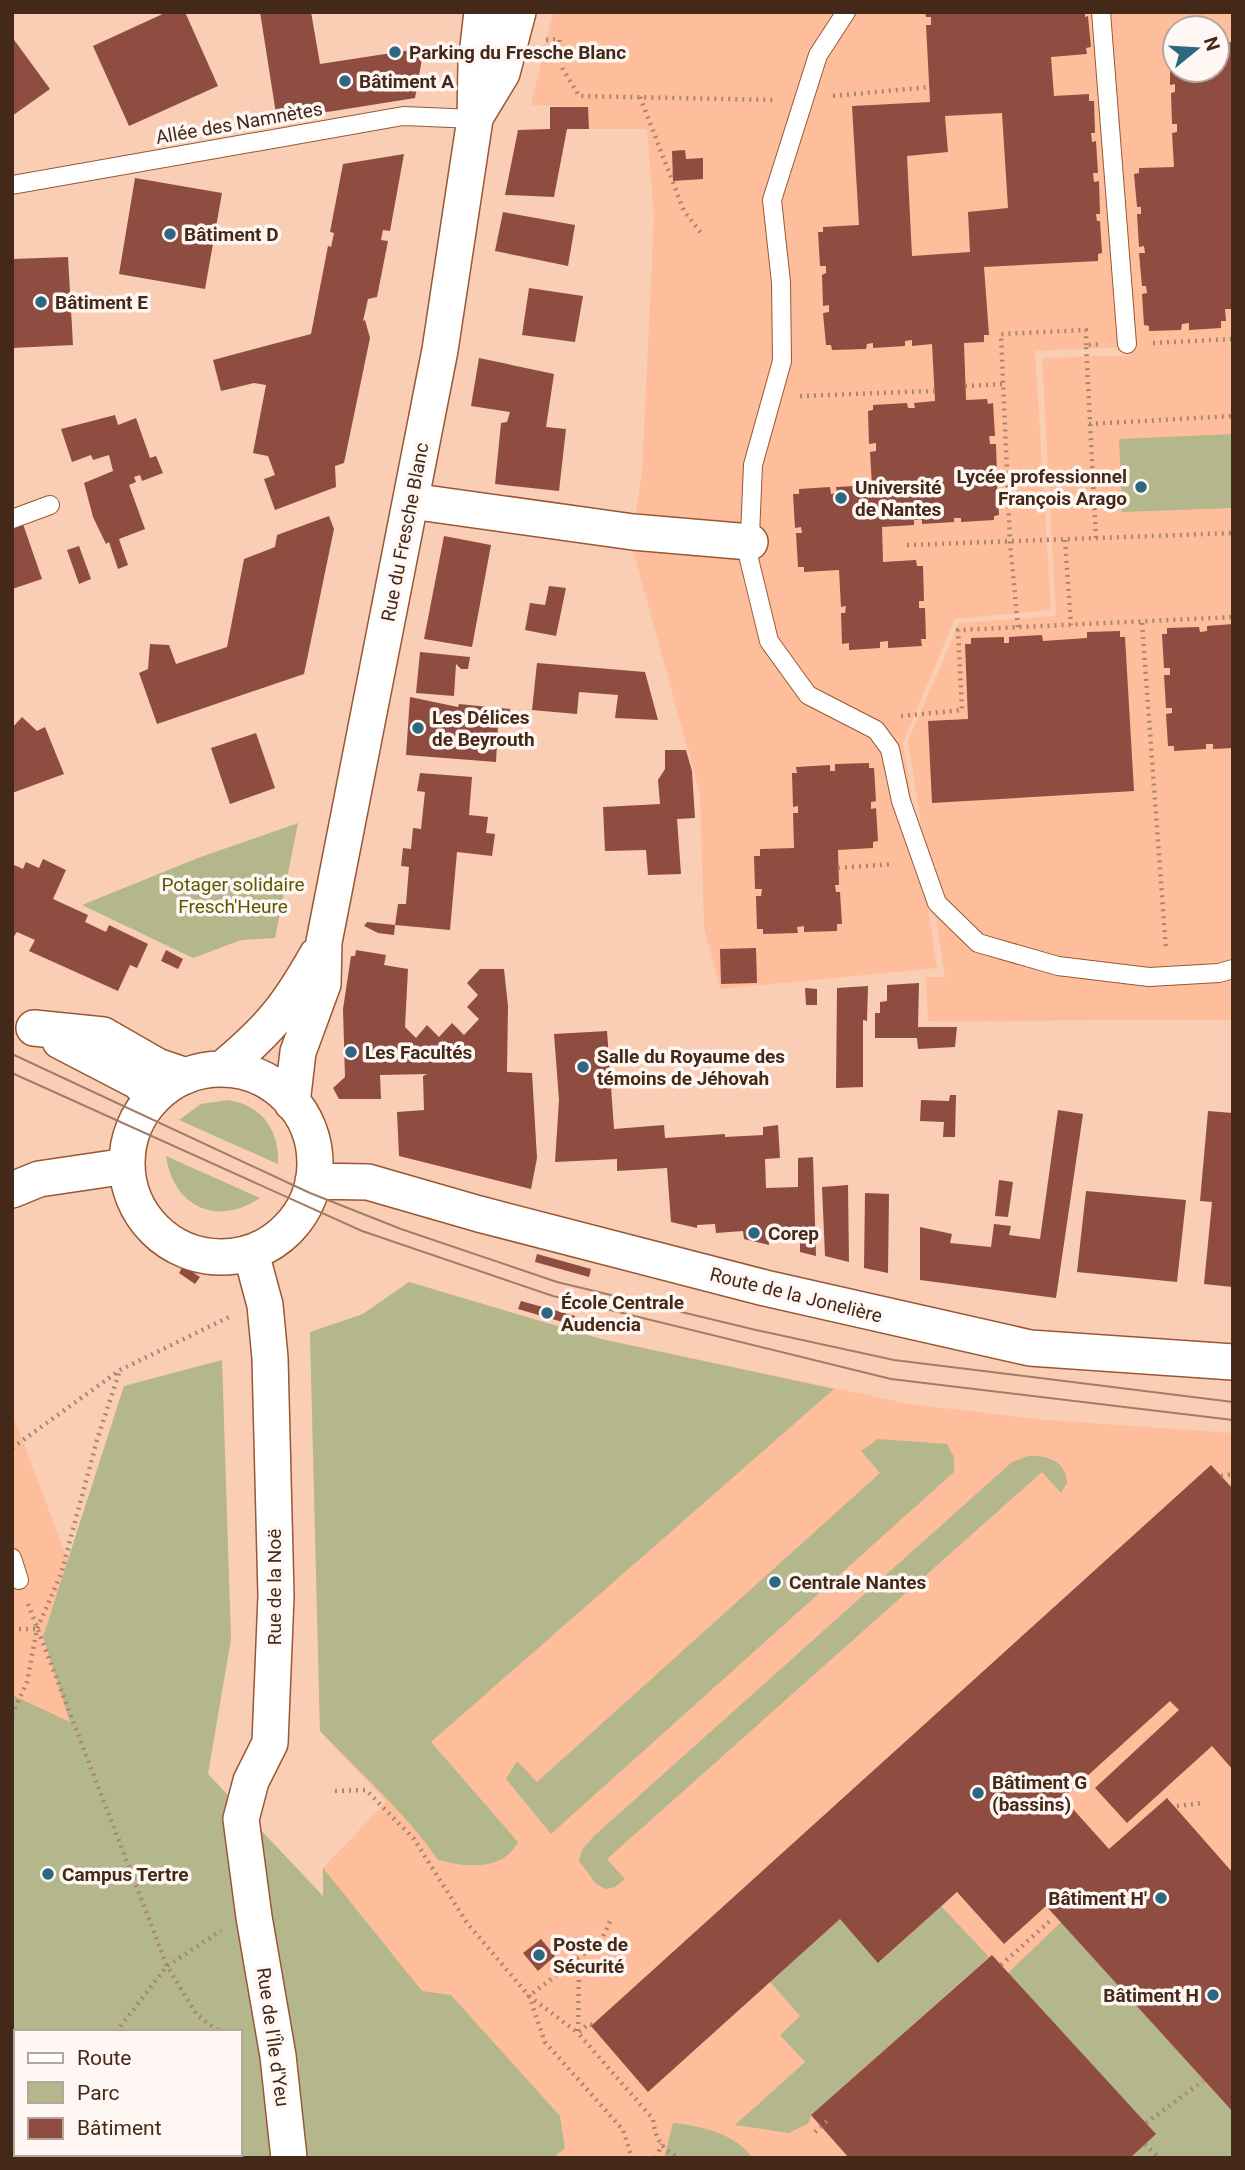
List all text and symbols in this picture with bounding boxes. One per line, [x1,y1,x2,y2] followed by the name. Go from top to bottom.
[1161,14,1231,84] north arrow
[1199,34,1225,54] text: N
[409,41,626,64] place label: Parking du Fresche Blanc
[387,44,403,60] marker: Parking du Fresche Blanc
[359,70,454,93] place label: Bâtiment A
[337,73,353,89] marker: Bâtiment A
[154,97,324,149] street label: Allée des Namnètes
[184,223,279,246] place label: Bâtiment D
[162,226,178,242] marker: Bâtiment D
[55,291,148,314] place label: Bâtiment E
[33,294,49,310] marker: Bâtiment E
[376,441,434,623] street label: Rue du Fresche Blanc
[957,465,1127,510] place label: Lycée professionnel François Arago
[855,476,942,521] place label: Université de Nantes
[1133,479,1149,495] marker: Lycée professionnel François Arago
[833,490,849,506] marker: Université de Nantes
[432,706,535,751] place label: Les Délices de Beyrouth
[410,720,426,736] marker: Les Délices de Beyrouth
[161,873,305,918] park label: Potager solidaire Fresch'Heure
[365,1041,473,1064] place label: Les Facultés
[343,1044,359,1060] marker: Les Facultés
[597,1045,785,1090] place label: Salle du Royaume des témoins de Jéhovah
[575,1059,591,1075] marker: Salle du Royaume des témoins de Jéhovah
[768,1222,819,1245] place label: Corep
[746,1225,762,1241] marker: Corep
[707,1262,885,1328] street label: Route de la Jonelière
[561,1291,684,1336] place label: École Centrale Audencia
[539,1305,555,1321] marker: École Centrale Audencia
[263,1529,286,1645] street label: Rue de la Noë
[789,1571,927,1594] place label: Centrale Nantes
[767,1574,783,1590] marker: Centrale Nantes
[992,1771,1087,1816] place label: Bâtiment G (bassins)
[970,1785,986,1801] marker: Bâtiment G (bassins)
[62,1863,188,1886] place label: Campus Tertre
[40,1866,56,1882] marker: Campus Tertre
[1048,1887,1147,1910] place label: Bâtiment H'
[1153,1890,1169,1906] marker: Bâtiment H'
[553,1933,628,1978] place label: Poste de Sécurité
[531,1947,547,1963] marker: Poste de Sécurité
[252,1966,294,2108] street label: Rue de l'Île d'Yeu
[1103,1984,1199,2007] place label: Bâtiment H
[1205,1987,1221,2003] marker: Bâtiment H
[14,2030,242,2156] legend
[77,2046,132,2070] text: Route
[77,2081,119,2105] text: Parc
[77,2116,162,2140] text: Bâtiment

